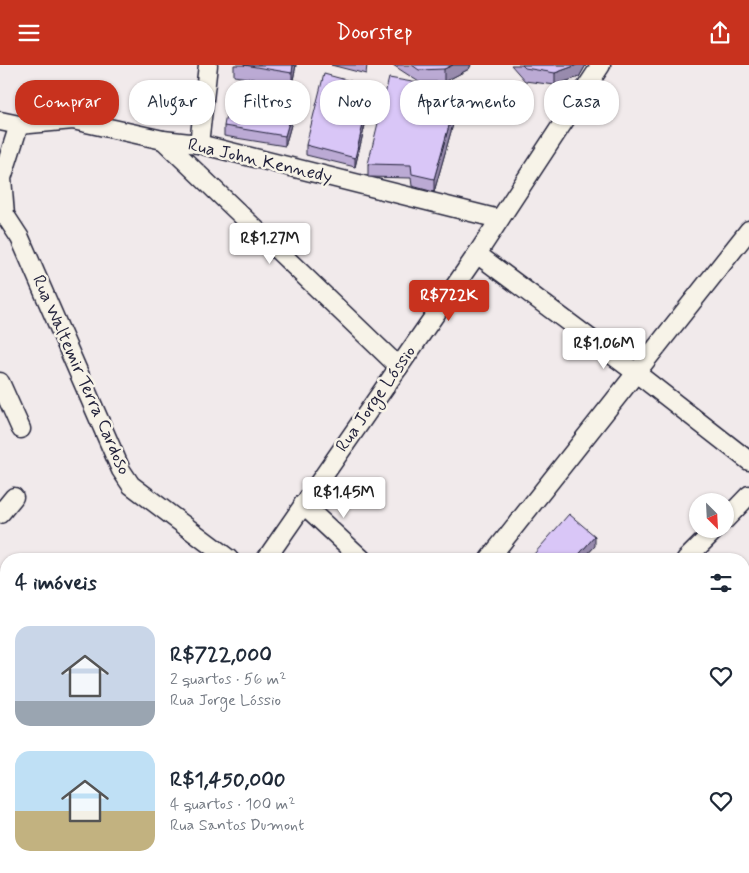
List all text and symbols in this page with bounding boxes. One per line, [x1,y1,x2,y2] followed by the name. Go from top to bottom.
[15,19,43,47] icon: menu
[336,19,413,47] text: Doorstep
[706,19,734,47] icon: share
[15,80,119,125] chip: Comprar
[129,80,215,125] chip: Alugar
[225,80,310,125] chip: Filtros
[320,80,390,125] chip: Novo
[400,80,534,125] chip: Apartamento
[544,80,619,125] chip: Casa
[185,133,335,189] street label: Rua John Kennedy
[224,223,316,265] pin: R$1.27M
[240,228,300,249] text: R$1.27M
[26,271,136,479] street label: Rua Waltemir Terra Cardoso
[408,279,490,322] pin: R$722K
[420,285,478,306] text: R$722K
[558,327,650,370] pin: R$1.06M
[573,333,635,354] text: R$1.06M
[330,341,423,458] street label: Rua Jorge Lóssio
[298,477,390,519] pin: R$1.45M
[313,482,375,503] text: R$1.45M
[689,493,734,537] north arrow
[689,493,734,538] map controls
[15,569,97,597] text: 4 imóveis
[707,569,735,597] icon: filters
[170,641,272,669] text: R$722,000
[55,646,115,706] icon: home
[707,662,735,690] icon: heart
[170,669,286,690] text: 2 quartos · 56 m²
[170,690,281,711] text: Rua Jorge Lóssio
[170,766,286,794] text: R$1,450,000
[55,771,115,831] icon: home
[707,787,735,815] icon: heart
[170,794,295,815] text: 4 quartos · 100 m²
[170,815,304,836] text: Rua Santos Dumont

